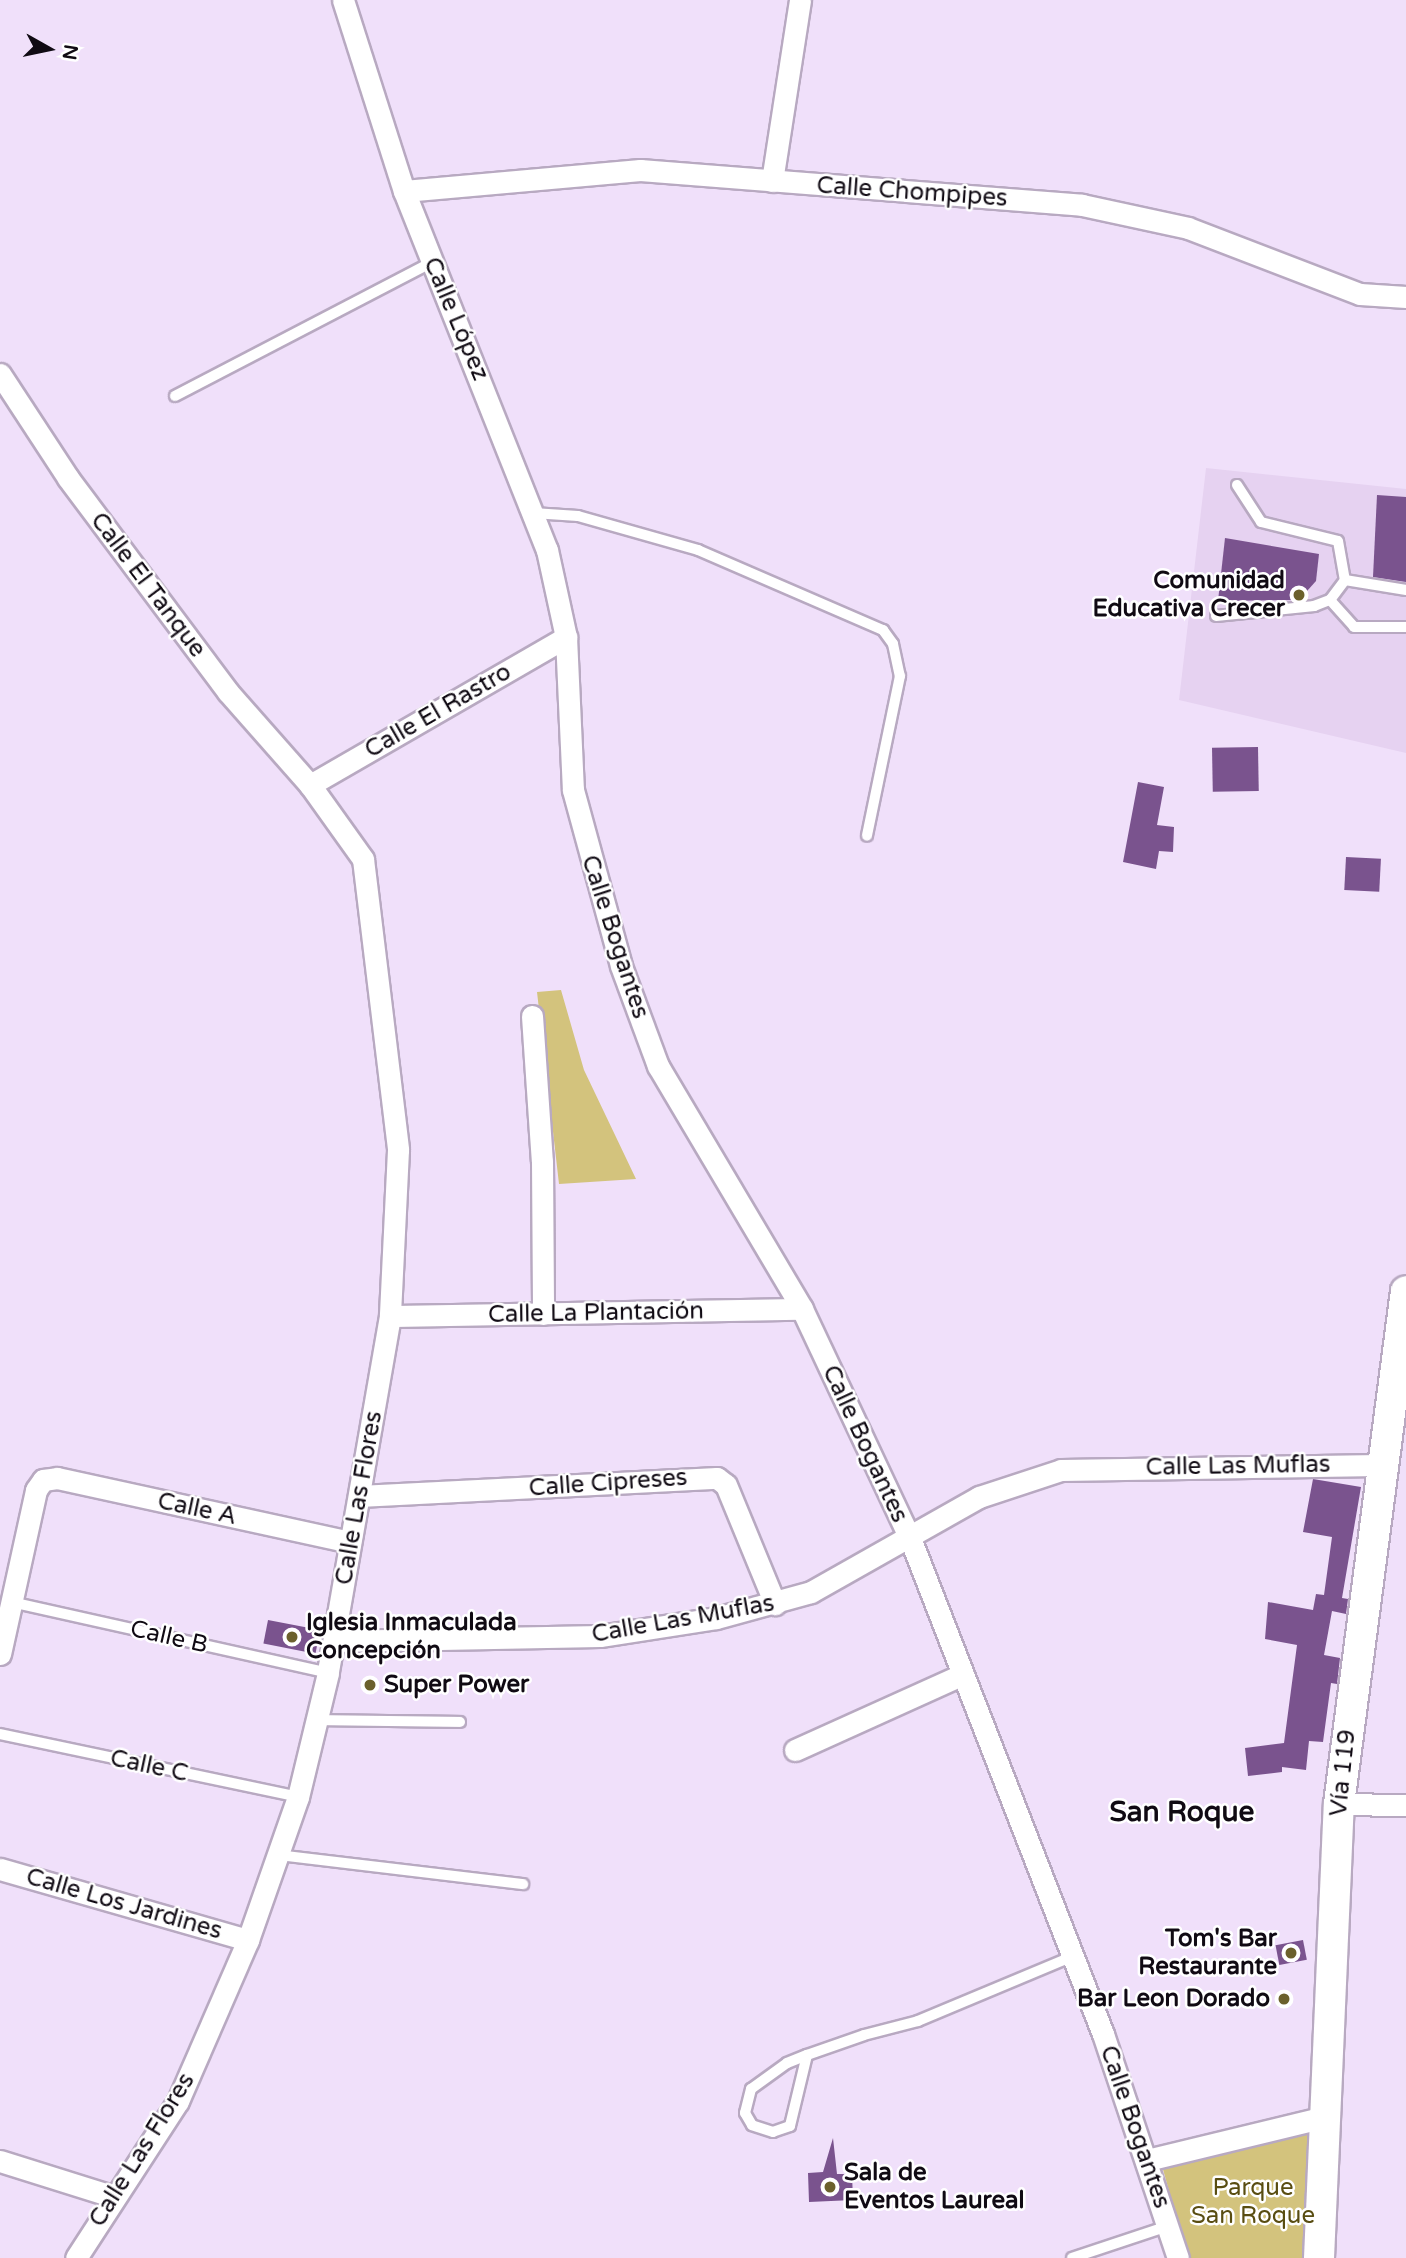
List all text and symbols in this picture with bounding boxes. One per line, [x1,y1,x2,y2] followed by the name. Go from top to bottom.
[14,14,84,84] north arrow
[58,43,82,62] text: N
[816,171,1008,213] street label: Calle Chompipes
[417,253,495,385] street label: Calle López
[84,507,212,663] street label: Calle El Tanque
[1092,567,1285,623] place label: Comunidad Educativa Crecer
[1291,587,1307,603] marker: Comunidad Educativa Crecer
[360,658,516,764] street label: Calle El Rastro
[575,852,655,1022] street label: Calle Bogantes
[488,1297,704,1329] street label: Calle La Plantación
[816,1361,914,1527] street label: Calle Bogantes
[330,1409,388,1587] street label: Calle Las Flores
[1145,1450,1331,1482] street label: Calle Las Muflas
[528,1463,688,1503] street label: Calle Cipreses
[155,1487,239,1531] street label: Calle A
[590,1589,776,1649] street label: Calle Las Muflas
[306,1609,517,1665] place label: Iglesia Inmaculada Concepción
[127,1614,211,1660] street label: Calle B
[284,1629,300,1645] marker: Iglesia Inmaculada Concepción
[384,1671,529,1699] place label: Super Power
[362,1677,378,1693] marker: Super Power
[1324,1728,1362,1818] street label: Vía 119
[108,1744,190,1788] street label: Calle C
[1110,1795,1254,1829] district label: San Roque
[23,1862,225,1946] street label: Calle Los Jardines
[1138,1925,1277,1981] place label: Tom's Bar Restaurante
[1283,1945,1299,1961] marker: Tom's Bar Restaurante
[1077,1985,1270,2013] place label: Bar Leon Dorado
[1276,1991,1292,2007] marker: Bar Leon Dorado
[1094,2042,1176,2212] street label: Calle Bogantes
[83,2068,201,2232] street label: Calle Las Flores
[844,2159,1024,2215] place label: Sala de Eventos Laureal
[1191,2174,1315,2230] park label: Parque San Roque
[822,2179,838,2195] marker: Sala de Eventos Laureal

